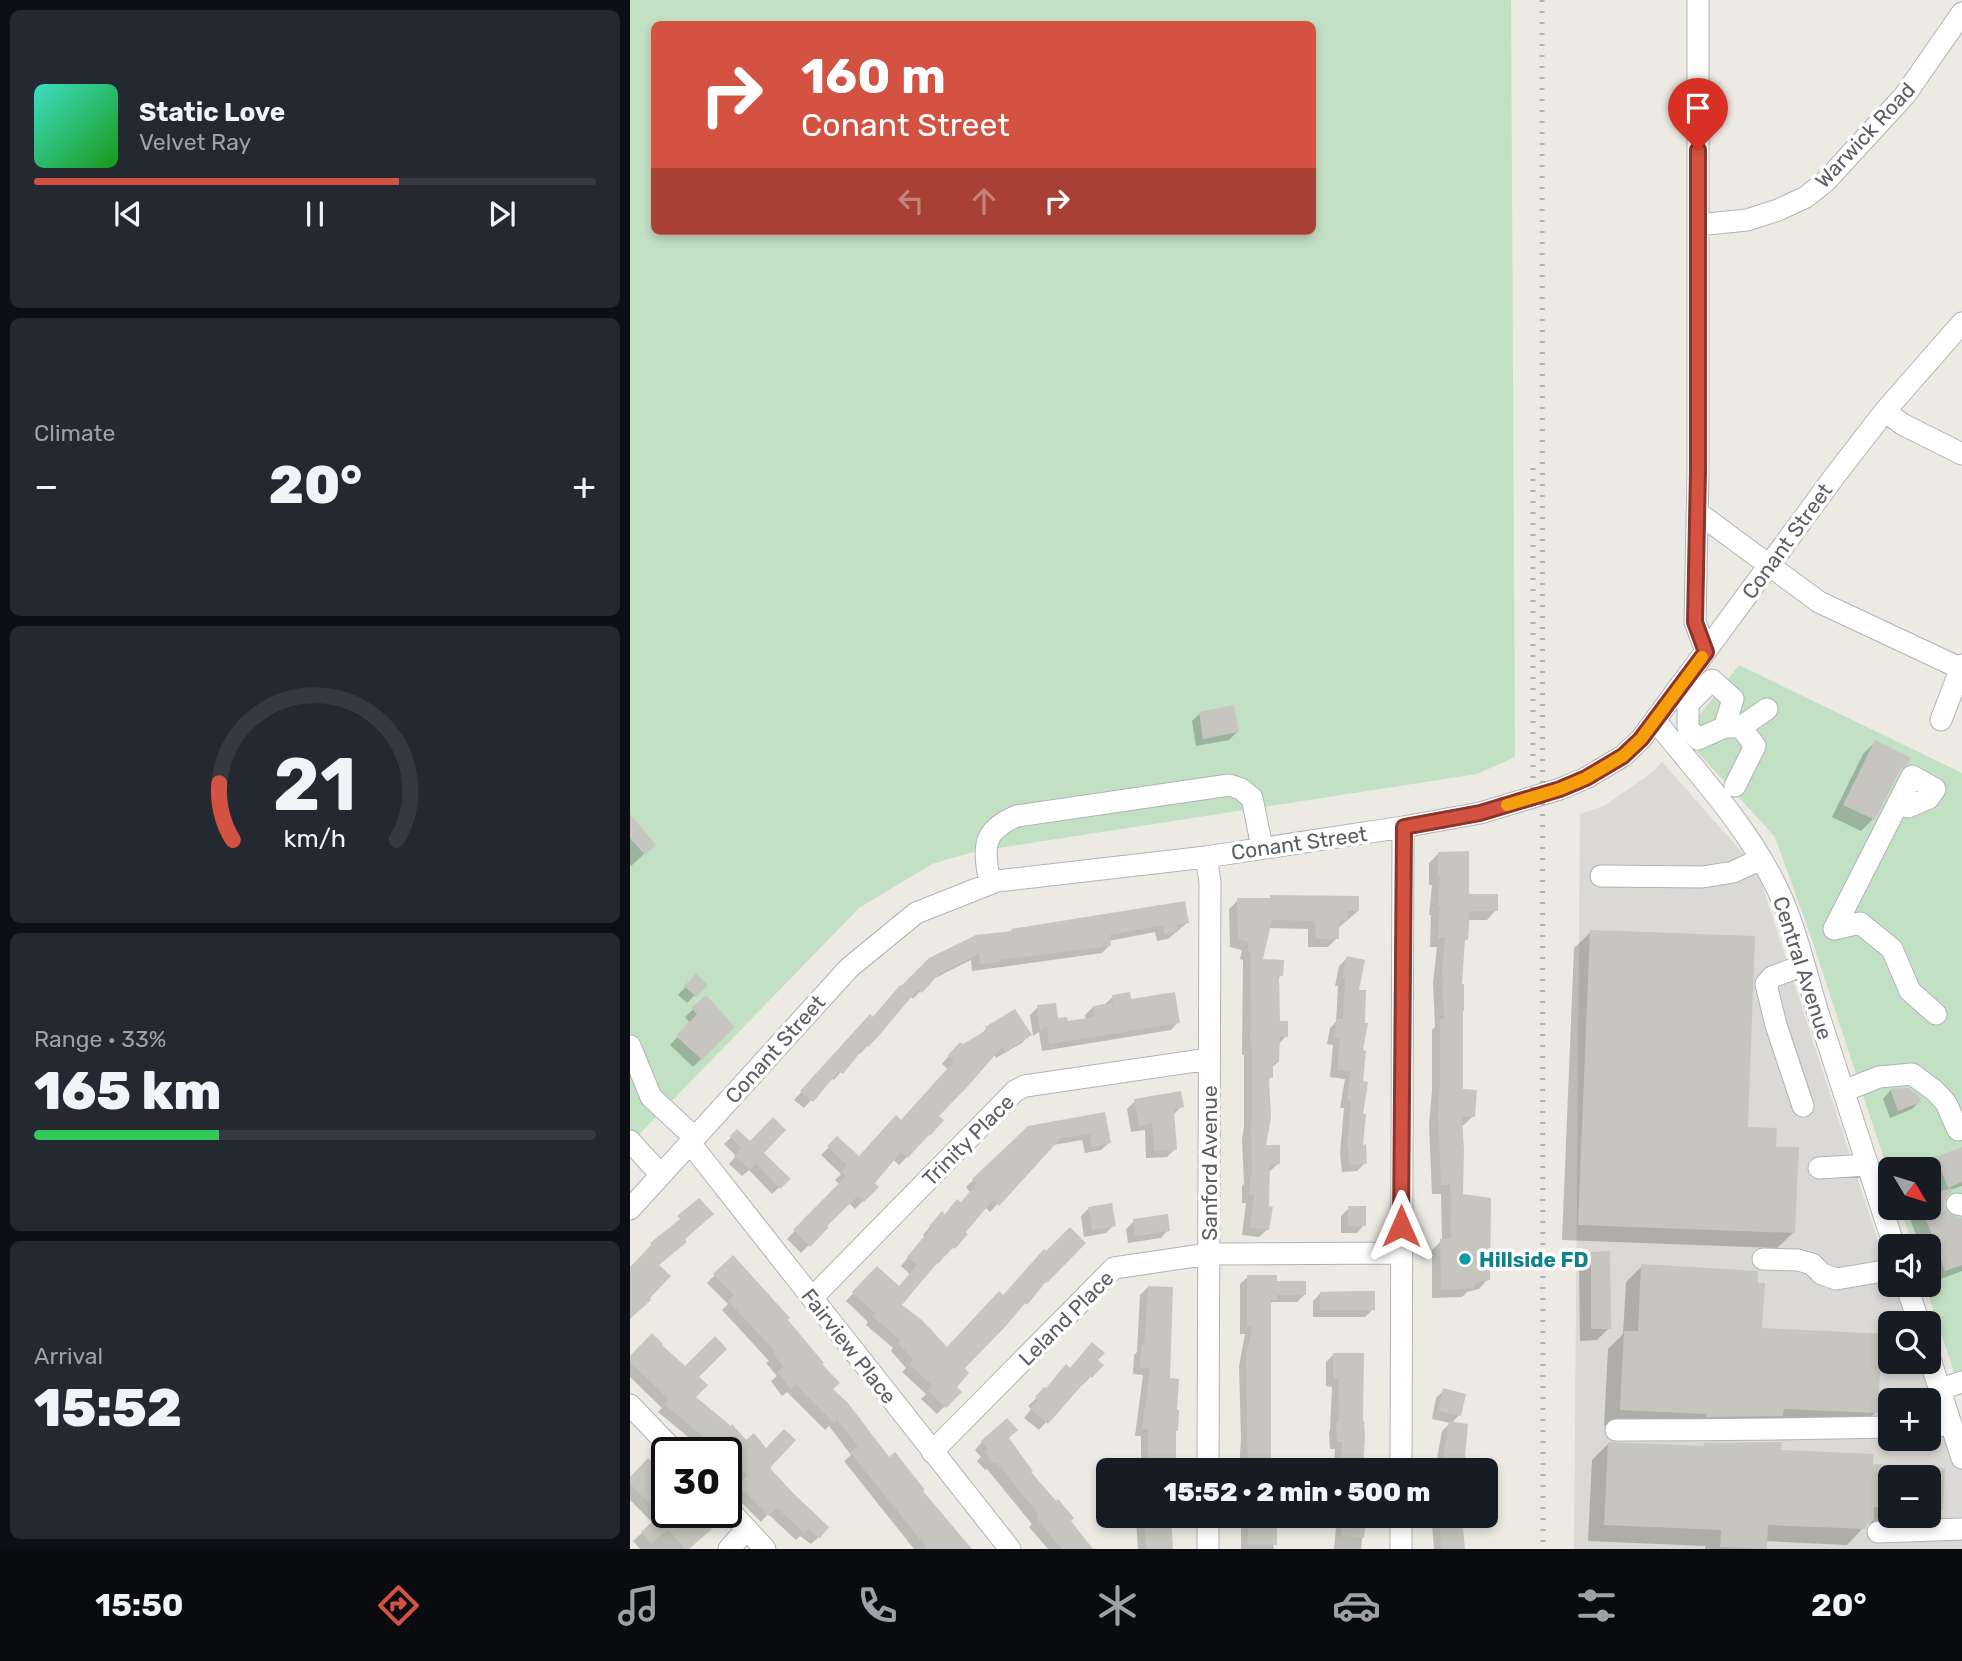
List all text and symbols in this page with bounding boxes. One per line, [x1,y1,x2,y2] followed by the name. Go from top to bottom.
[801,47,946,105] text: 160 m
[686,49,777,140] icon: right
[1810,77,1920,193] street label: Warwick Road
[1668,78,1728,150] pin
[1679,89,1717,127] icon: arrive
[139,97,285,128] text: Static Love
[801,106,1010,144] text: Conant Street
[139,128,251,156] text: Velvet Ray
[892,182,930,220] icon: left
[965,182,1003,220] icon: ahead
[1038,182,1076,220] icon: right
[109,195,147,233] icon: previous
[296,195,334,233] icon: pause
[483,195,521,233] icon: next
[34,419,115,447] text: Climate
[269,454,362,516] text: 20°
[34,463,59,509] text: −
[572,463,596,509] text: +
[1737,478,1837,604] street label: Conant Street
[273,743,357,829] text: 21
[1229,821,1369,865] street label: Conant Street
[284,824,346,853] text: km/h
[1768,893,1838,1043] street label: Central Avenue
[720,990,830,1108] street label: Conant Street
[34,1025,166,1053] text: Range · 33%
[34,1060,222,1122] text: 165 km
[1197,1085,1222,1241] street label: Sanford Avenue
[917,1089,1019,1191] street label: Trinity Place
[1878,1157,1941,1220] north arrow
[1878,1157,1941,1528] map controls
[1364,1189,1438,1263] position arrow
[1878,1234,1941,1297] button: sound
[1479,1247,1589,1272] place label: Hillside FD
[1457,1251,1473,1267] marker: Hillside FD
[1013,1265,1119,1371] street label: Leland Place
[796,1283,902,1409] street label: Fairview Place
[1878,1311,1941,1374] button: search
[34,1342,103,1370] text: Arrival
[34,1377,182,1439] text: 15:52
[1878,1388,1941,1451] button: +
[651,1437,742,1528] speed limit sign: 30
[1878,1465,1941,1528] button: −
[1164,1477,1430,1508] text: 15:52 · 2 min · 500 m
[374,1581,423,1630] icon: directions
[614,1581,663,1630] icon: music
[853,1581,902,1630] icon: phone
[1093,1581,1142,1630] icon: climate
[1332,1581,1381,1630] icon: car
[1572,1581,1621,1630] icon: filters
[95,1586,184,1624] text: 15:50
[1811,1586,1867,1624] text: 20°

